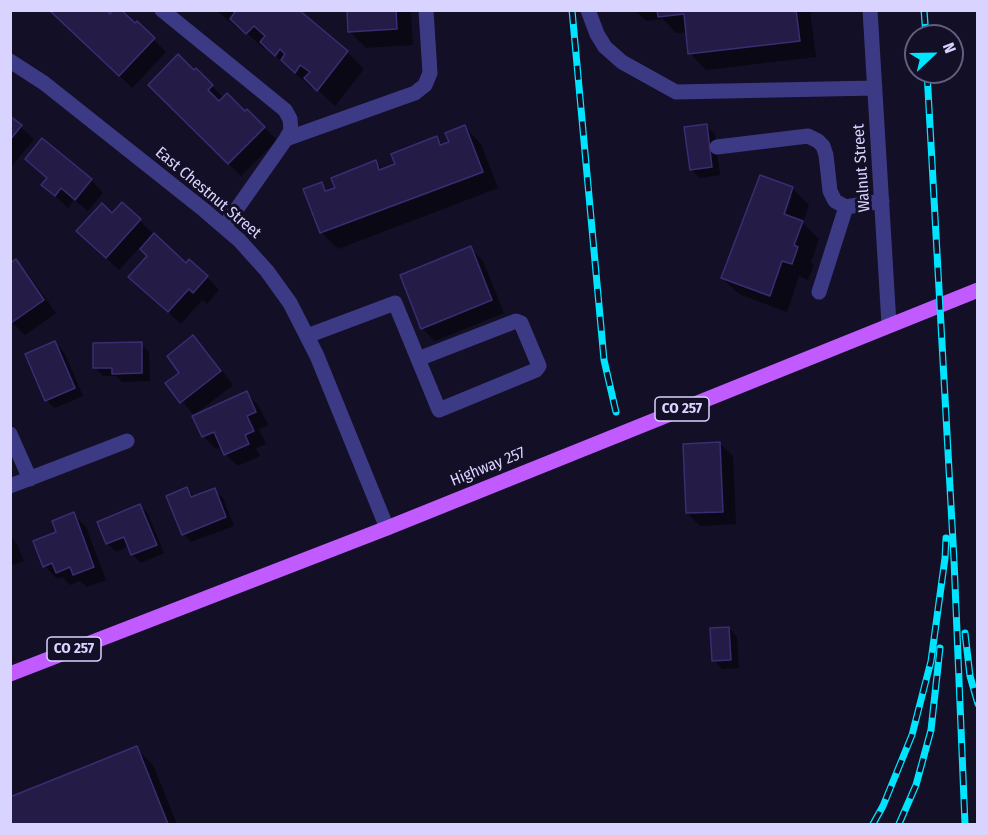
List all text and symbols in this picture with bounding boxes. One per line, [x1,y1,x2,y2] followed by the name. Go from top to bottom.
[904,24,964,84] north arrow
[939,40,960,56] text: N
[849,123,875,213] street label: Walnut Street
[151,143,265,243] street label: East Chestnut Street
[655,397,709,421] road number: CO 257
[448,443,528,491] street label: Highway 257
[47,637,101,661] road number: CO 257

